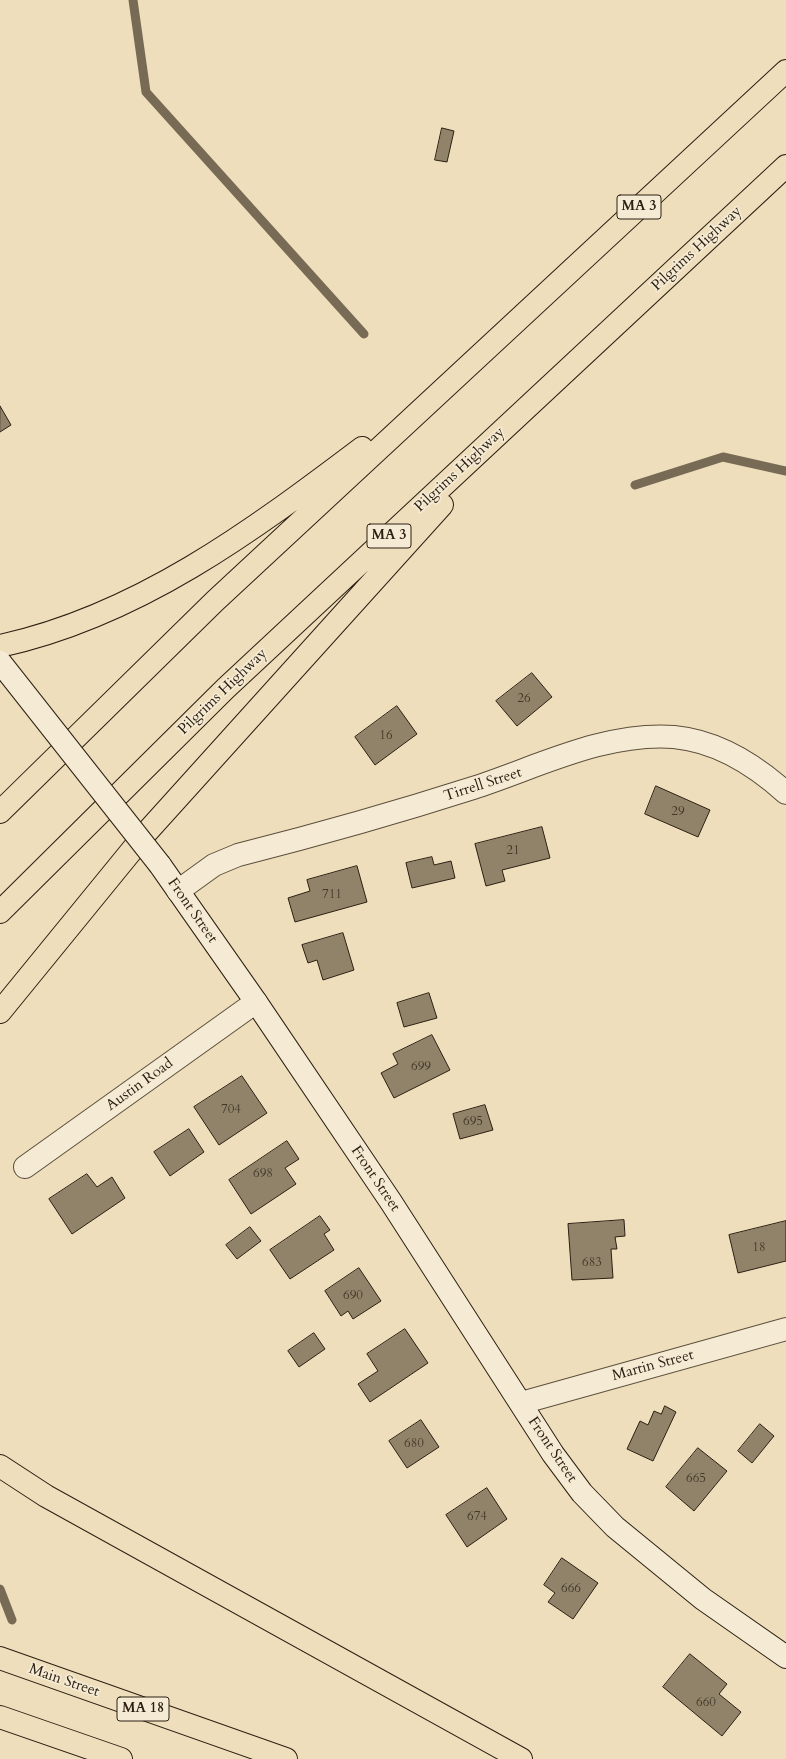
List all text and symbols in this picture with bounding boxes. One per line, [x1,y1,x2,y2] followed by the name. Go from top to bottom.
[617,195,661,219] road number: MA 3
[648,203,746,295] street label: Pilgrims Highway
[411,424,509,516] street label: Pilgrims Highway
[367,524,411,548] road number: MA 3
[175,645,271,739] street label: Pilgrims Highway
[517,691,531,707] house number: 26
[379,728,393,744] house number: 16
[442,764,524,806] street label: Tirrell Street
[671,804,685,820] house number: 29
[506,843,520,859] house number: 21
[163,875,221,947] street label: Front Street
[322,887,342,903] house number: 711
[103,1055,177,1115] street label: Austin Road
[411,1059,431,1075] house number: 699
[221,1102,241,1118] house number: 704
[463,1114,483,1130] house number: 695
[346,1143,404,1215] street label: Front Street
[253,1166,273,1182] house number: 698
[752,1240,766,1256] house number: 18
[582,1255,602,1271] house number: 683
[343,1288,363,1304] house number: 690
[610,1346,696,1386] street label: Martin Street
[523,1414,581,1486] street label: Front Street
[404,1436,424,1452] house number: 680
[686,1471,706,1487] house number: 665
[467,1509,487,1525] house number: 674
[561,1581,581,1597] house number: 666
[26,1661,102,1701] street label: Main Street
[696,1695,716,1711] house number: 660
[117,1697,169,1721] road number: MA 18

